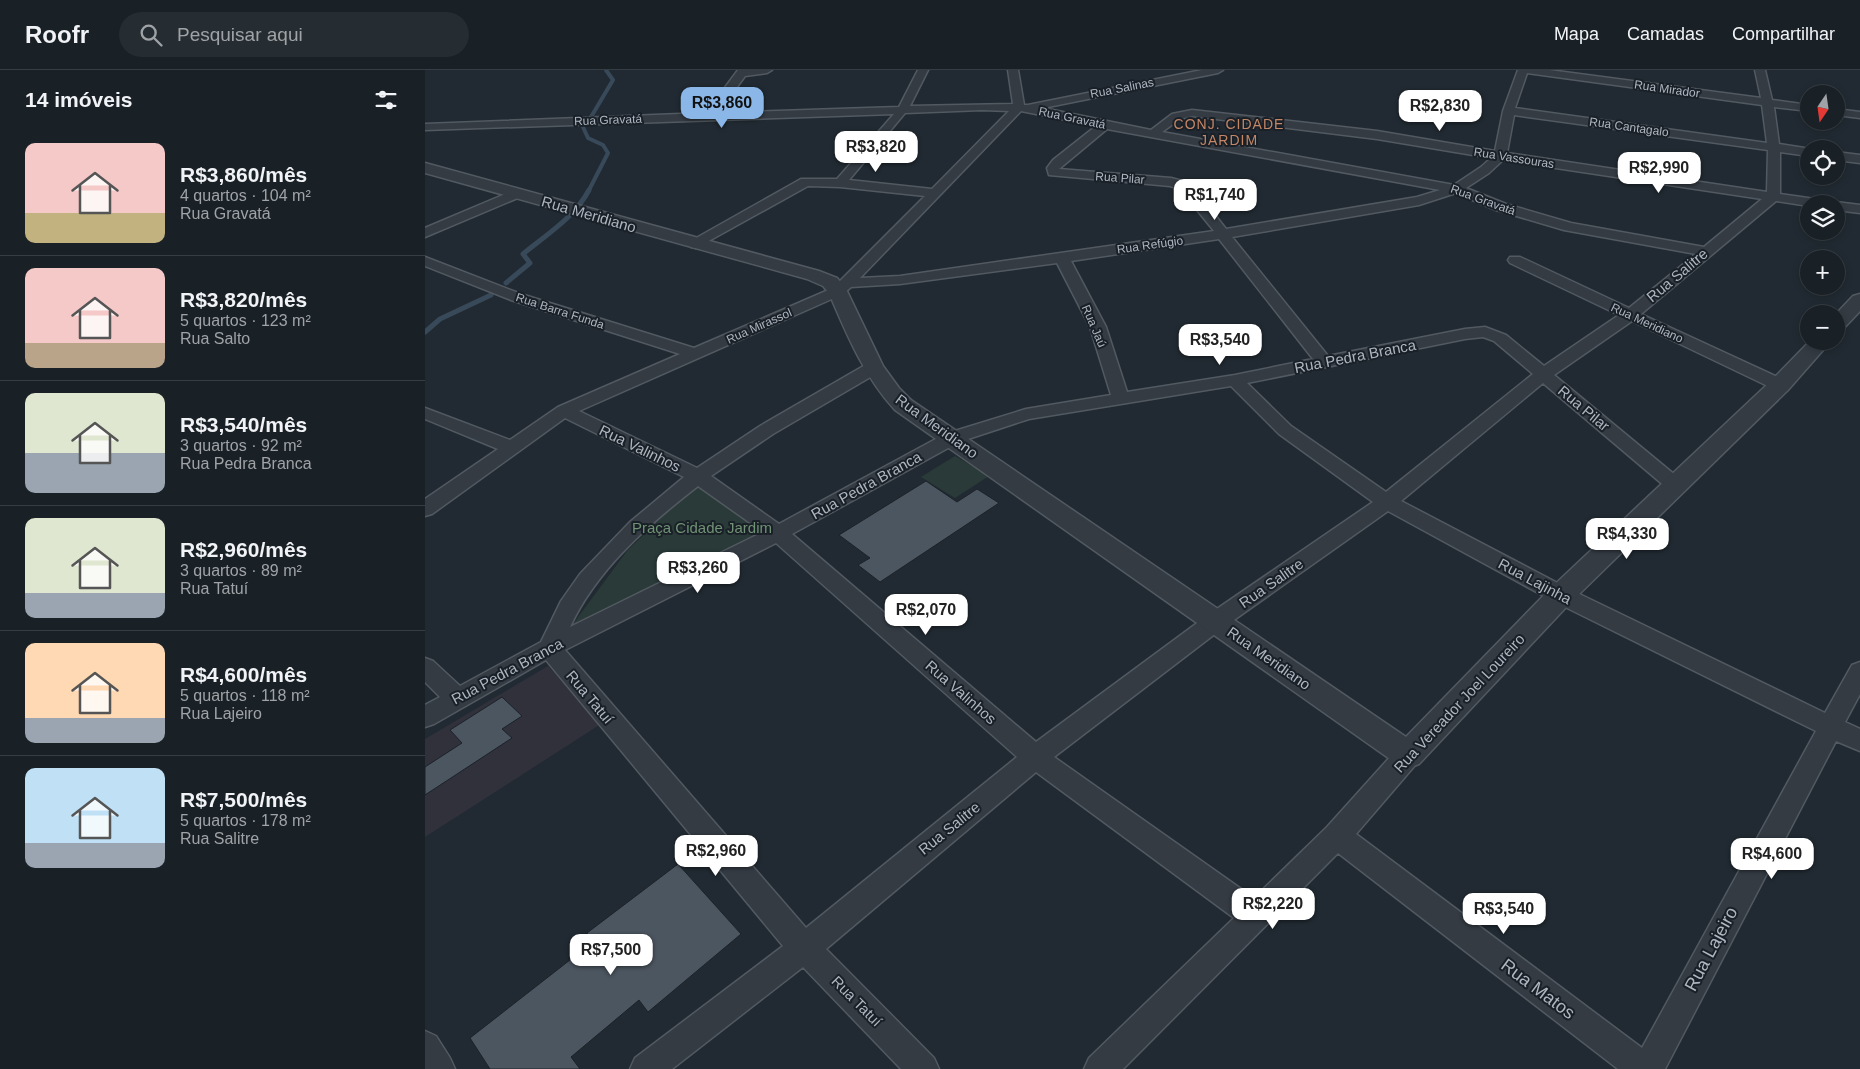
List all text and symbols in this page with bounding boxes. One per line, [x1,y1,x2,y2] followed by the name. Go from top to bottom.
[119,12,469,57] search box
[25,21,89,48] text: Roofr
[137,21,165,49] icon: search
[177,24,303,45] text: Pesquisar aqui
[1554,24,1599,44] text: Mapa
[1627,24,1704,44] text: Camadas
[1732,24,1835,44] text: Compartilhar
[1089,75,1155,101] street label: Rua Salinas
[1633,77,1701,101] street label: Rua Mirador
[1800,85,1845,130] north arrow
[1800,85,1845,350] map controls
[372,86,400,114] icon: filters
[676,87,768,129] pin: R$3,860
[25,88,132,111] text: 14 imóveis
[1394,90,1486,132] pin: R$2,830
[692,94,752,111] text: R$3,860
[1410,97,1470,114] text: R$2,830
[1037,104,1107,132] street label: Rua Gravatá
[574,112,643,128] street label: Rua Gravatá
[1588,114,1670,140] street label: Rua Cantagalo
[1174,116,1284,148] district label: CONJ. CIDADE JARDIM
[830,131,922,173] pin: R$3,820
[846,138,906,155] text: R$3,820
[1800,140,1845,185] button: locate
[1473,145,1555,171] street label: Rua Vassouras
[1613,152,1705,194] pin: R$2,990
[1629,159,1689,176] text: R$2,990
[65,163,125,223] icon: home
[180,163,307,186] text: R$3,860/mês
[1095,169,1145,187] street label: Rua Pilar
[1169,178,1261,221] pin: R$1,740
[1449,182,1518,218] street label: Rua Gravatá
[1185,186,1245,203] text: R$1,740
[180,187,311,204] text: 4 quartos · 104 m²
[540,192,638,236] street label: Rua Meridiano
[1800,195,1845,240] button: layers
[180,205,271,222] text: Rua Gravatá
[1116,233,1184,257] street label: Rua Refúgio
[1643,245,1711,305] street label: Rua Salitre
[1800,250,1845,295] button: +
[65,288,125,348] icon: home
[180,288,307,311] text: R$3,820/mês
[514,290,606,332] street label: Rua Barra Funda
[1609,300,1686,346] street label: Rua Meridiano
[1079,303,1109,349] street label: Rua Jaú
[724,305,794,347] street label: Rua Mirassol
[1800,305,1845,350] button: −
[180,312,311,329] text: 5 quartos · 123 m²
[1174,324,1266,366] pin: R$3,540
[180,330,250,347] text: Rua Salto
[1190,331,1250,348] text: R$3,540
[1293,336,1418,376] street label: Rua Pedra Branca
[1555,382,1613,434] street label: Rua Pilar
[893,390,981,462] street label: Rua Meridiano
[65,413,125,473] icon: home
[180,413,307,436] text: R$3,540/mês
[597,421,683,475] street label: Rua Valinhos
[180,437,302,454] text: 3 quartos · 92 m²
[808,447,925,522] street label: Rua Pedra Branca
[180,455,312,472] text: Rua Pedra Branca
[1581,518,1673,560] pin: R$4,330
[632,519,772,536] park label: Praça Cidade Jardim
[1597,525,1657,542] text: R$4,330
[65,538,125,598] icon: home
[180,538,307,561] text: R$2,960/mês
[652,552,744,594] pin: R$3,260
[1236,555,1306,611] street label: Rua Salitre
[1496,555,1575,608] street label: Rua Lajinha
[668,559,728,576] text: R$3,260
[180,562,302,579] text: 3 quartos · 89 m²
[180,580,248,597] text: Rua Tatuí
[880,594,972,636] pin: R$2,070
[896,601,956,618] text: R$2,070
[1224,623,1314,693] street label: Rua Meridiano
[1390,630,1528,776] street label: Rua Vereador Joel Loureiro
[449,634,566,707] street label: Rua Pedra Branca
[922,657,1000,727] street label: Rua Valinhos
[65,663,125,723] icon: home
[180,663,307,686] text: R$4,600/mês
[563,667,618,728] street label: Rua Tatuí
[180,687,310,704] text: 5 quartos · 118 m²
[180,705,262,722] text: Rua Lajeiro
[65,788,125,848] icon: home
[180,788,307,811] text: R$7,500/mês
[915,798,983,858] street label: Rua Salitre
[180,812,311,829] text: 5 quartos · 178 m²
[180,830,259,847] text: Rua Salitre
[670,834,762,877] pin: R$2,960
[1726,838,1818,880] pin: R$4,600
[686,842,746,859] text: R$2,960
[1742,845,1802,862] text: R$4,600
[1227,888,1319,930] pin: R$2,220
[1458,892,1550,935] pin: R$3,540
[1243,895,1303,912] text: R$2,220
[1474,900,1534,917] text: R$3,540
[1681,904,1741,994] street label: Rua Lajeiro
[565,934,657,976] pin: R$7,500
[581,941,641,958] text: R$7,500
[1497,955,1579,1023] street label: Rua Matos
[828,972,886,1030] street label: Rua Tatuí

